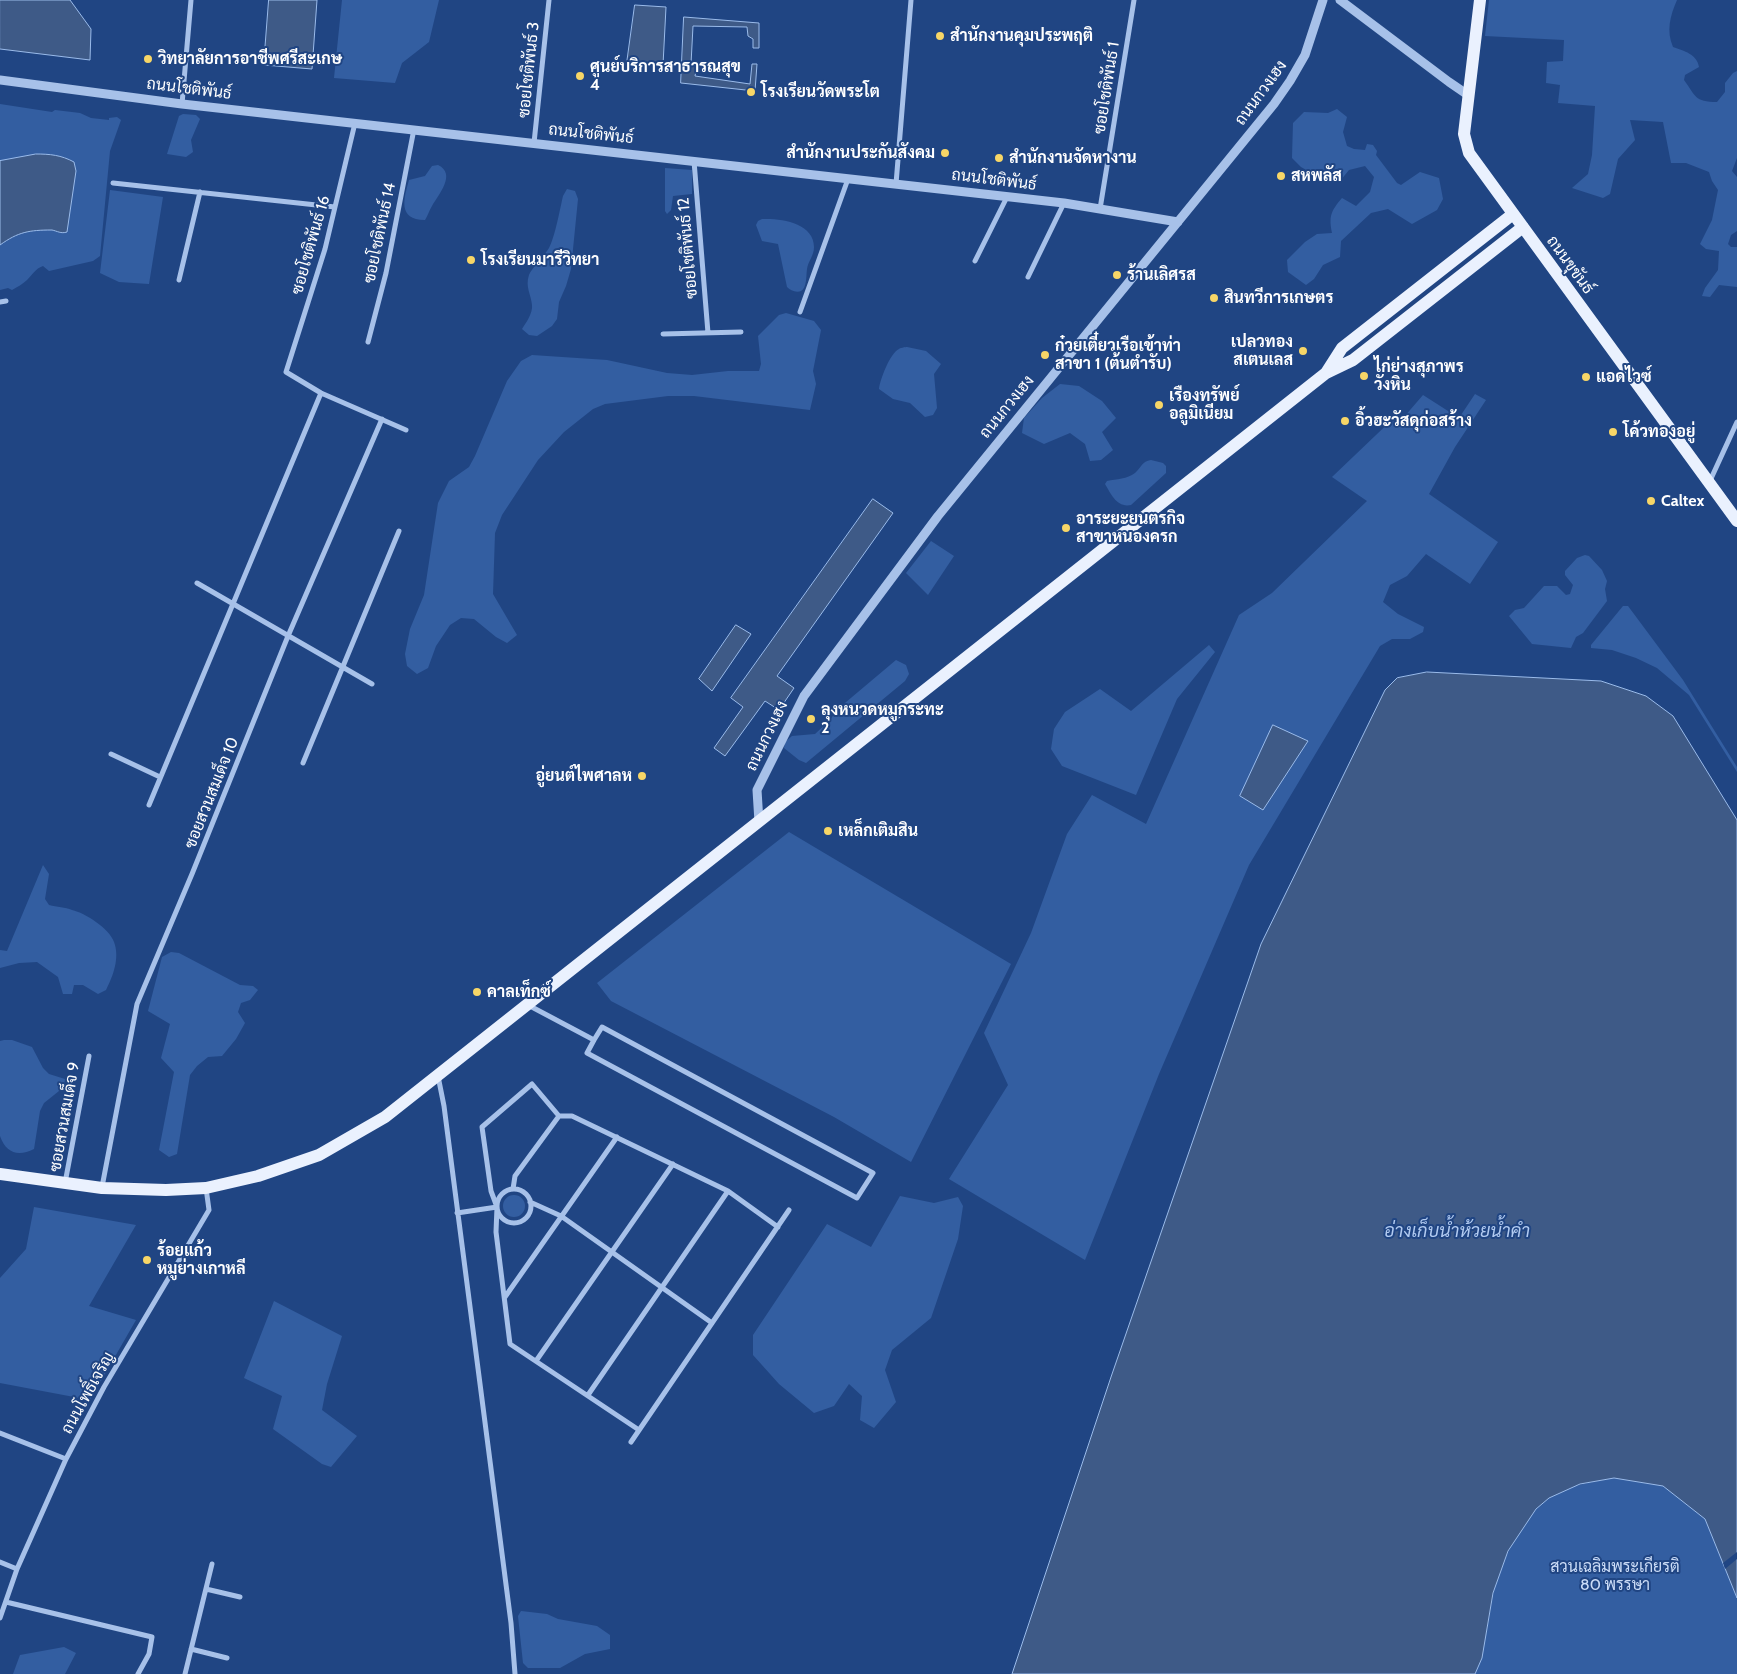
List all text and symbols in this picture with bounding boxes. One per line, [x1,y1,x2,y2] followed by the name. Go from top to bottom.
[514,21,544,119] street label: ซอยโชติพันธ์ 3
[950,26,1093,46] place label: สำนักงานคุมประพฤติ
[934,30,946,42] marker: สำนักงานคุมประพฤติ
[1090,41,1124,135] street label: ซอยโชติพันธ์ 1
[158,49,342,69] place label: วิทยาลัยการอาชีพศรีสะเกษ
[142,53,154,65] marker: วิทยาลัยการอาชีพศรีสะเกษ
[590,57,741,95] place label: ศูนย์บริการสาธารณสุข 4
[1231,57,1291,129] street label: ถนนกวงเฮง
[574,70,586,82] marker: ศูนย์บริการสาธารณสุข 4
[145,74,233,104] street label: ถนนโชติพันธ์
[761,82,880,102] place label: โรงเรียนวัดพระโต
[745,86,757,98] marker: โรงเรียนวัดพระโต
[547,120,635,148] street label: ถนนโชติพันธ์
[786,143,935,163] place label: สำนักงานประกันสังคม
[939,147,951,159] marker: สำนักงานประกันสังคม
[1009,148,1137,168] place label: สำนักงานจัดหางาน
[993,152,1005,164] marker: สำนักงานจัดหางาน
[950,165,1038,195] street label: ถนนโชติพันธ์
[1291,166,1342,186] place label: สหพลัส
[1275,170,1287,182] marker: สหพลัส
[360,181,400,285] street label: ซอยโชติพันธ์ 14
[288,193,334,297] street label: ซอยโชติพันธ์ 16
[674,197,702,299] street label: ซอยโชติพันธ์ 12
[1542,232,1598,298] street label: ถนนขุขันธ์
[481,250,599,270] place label: โรงเรียนมารีวิทยา
[465,254,477,266] marker: โรงเรียนมารีวิทยา
[1127,265,1196,285] place label: ร้านเลิศรส
[1111,269,1123,281] marker: ร้านเลิศรส
[1224,288,1333,308] place label: สินทวีการเกษตร
[1208,292,1220,304] marker: สินทวีการเกษตร
[1231,332,1293,370] place label: เปลวทอง สเตนเลส
[1055,336,1181,374] place label: ก๋วยเตี๋ยวเรือเข้าท่า สาขา 1 (ต้นตำรับ)
[1297,345,1309,357] marker: เปลวทอง สเตนเลส
[1039,349,1051,361] marker: ก๋วยเตี๋ยวเรือเข้าท่า สาขา 1 (ต้นตำรับ)
[1374,357,1464,395] place label: ไก่ย่างสุภาพร วังหิน
[1596,367,1652,387] place label: แอดไวซ์
[1358,370,1370,382] marker: ไก่ย่างสุภาพร วังหิน
[1580,371,1592,383] marker: แอดไวซ์
[976,372,1038,442] street label: ถนนกวงเฮง
[1169,386,1240,424] place label: เรืองทรัพย์ อลูมิเนียม
[1153,399,1165,411] marker: เรืองทรัพย์ อลูมิเนียม
[1355,411,1472,431] place label: อิ้วฮะวัสดุก่อสร้าง
[1339,415,1351,427] marker: อิ้วฮะวัสดุก่อสร้าง
[1623,422,1695,442] place label: โค้วทองอยู่
[1607,426,1619,438] marker: โค้วทองอยู่
[1661,491,1704,511] place label: Caltex
[1645,495,1657,507] marker: Caltex
[1076,509,1185,547] place label: อาระยะยนตรกิจ สาขาหนองครก
[1060,522,1072,534] marker: อาระยะยนตรกิจ สาขาหนองครก
[742,698,792,774] street label: ถนนกวงเฮง
[821,700,944,738] place label: ลุงหนวดหมูกระทะ 2
[805,713,817,725] marker: ลุงหนวดหมูกระทะ 2
[181,734,243,852] street label: ซอยสวนสมเด็จ 10
[535,766,632,786] place label: อู่ยนต์ไพศาลห
[636,770,648,782] marker: อู่ยนต์ไพศาลห
[838,821,918,841] place label: เหล็กเติมสิน
[822,825,834,837] marker: เหล็กเติมสิน
[487,982,551,1002] place label: คาลเท็กซ์
[471,986,483,998] marker: คาลเท็กซ์
[46,1061,84,1173] street label: ซอยสวนสมเด็จ 9
[1384,1221,1530,1243] water label: อ่างเก็บน้ำห้วยน้ำคำ
[157,1241,246,1279] place label: ร้อยแก้ว หมูย่างเกาหลี
[141,1254,153,1266] marker: ร้อยแก้ว หมูย่างเกาหลี
[58,1349,118,1437] street label: ถนนโพธิ์เจริญ
[1550,1557,1680,1595] park label: สวนเฉลิมพระเกียรติ 80 พรรษา

